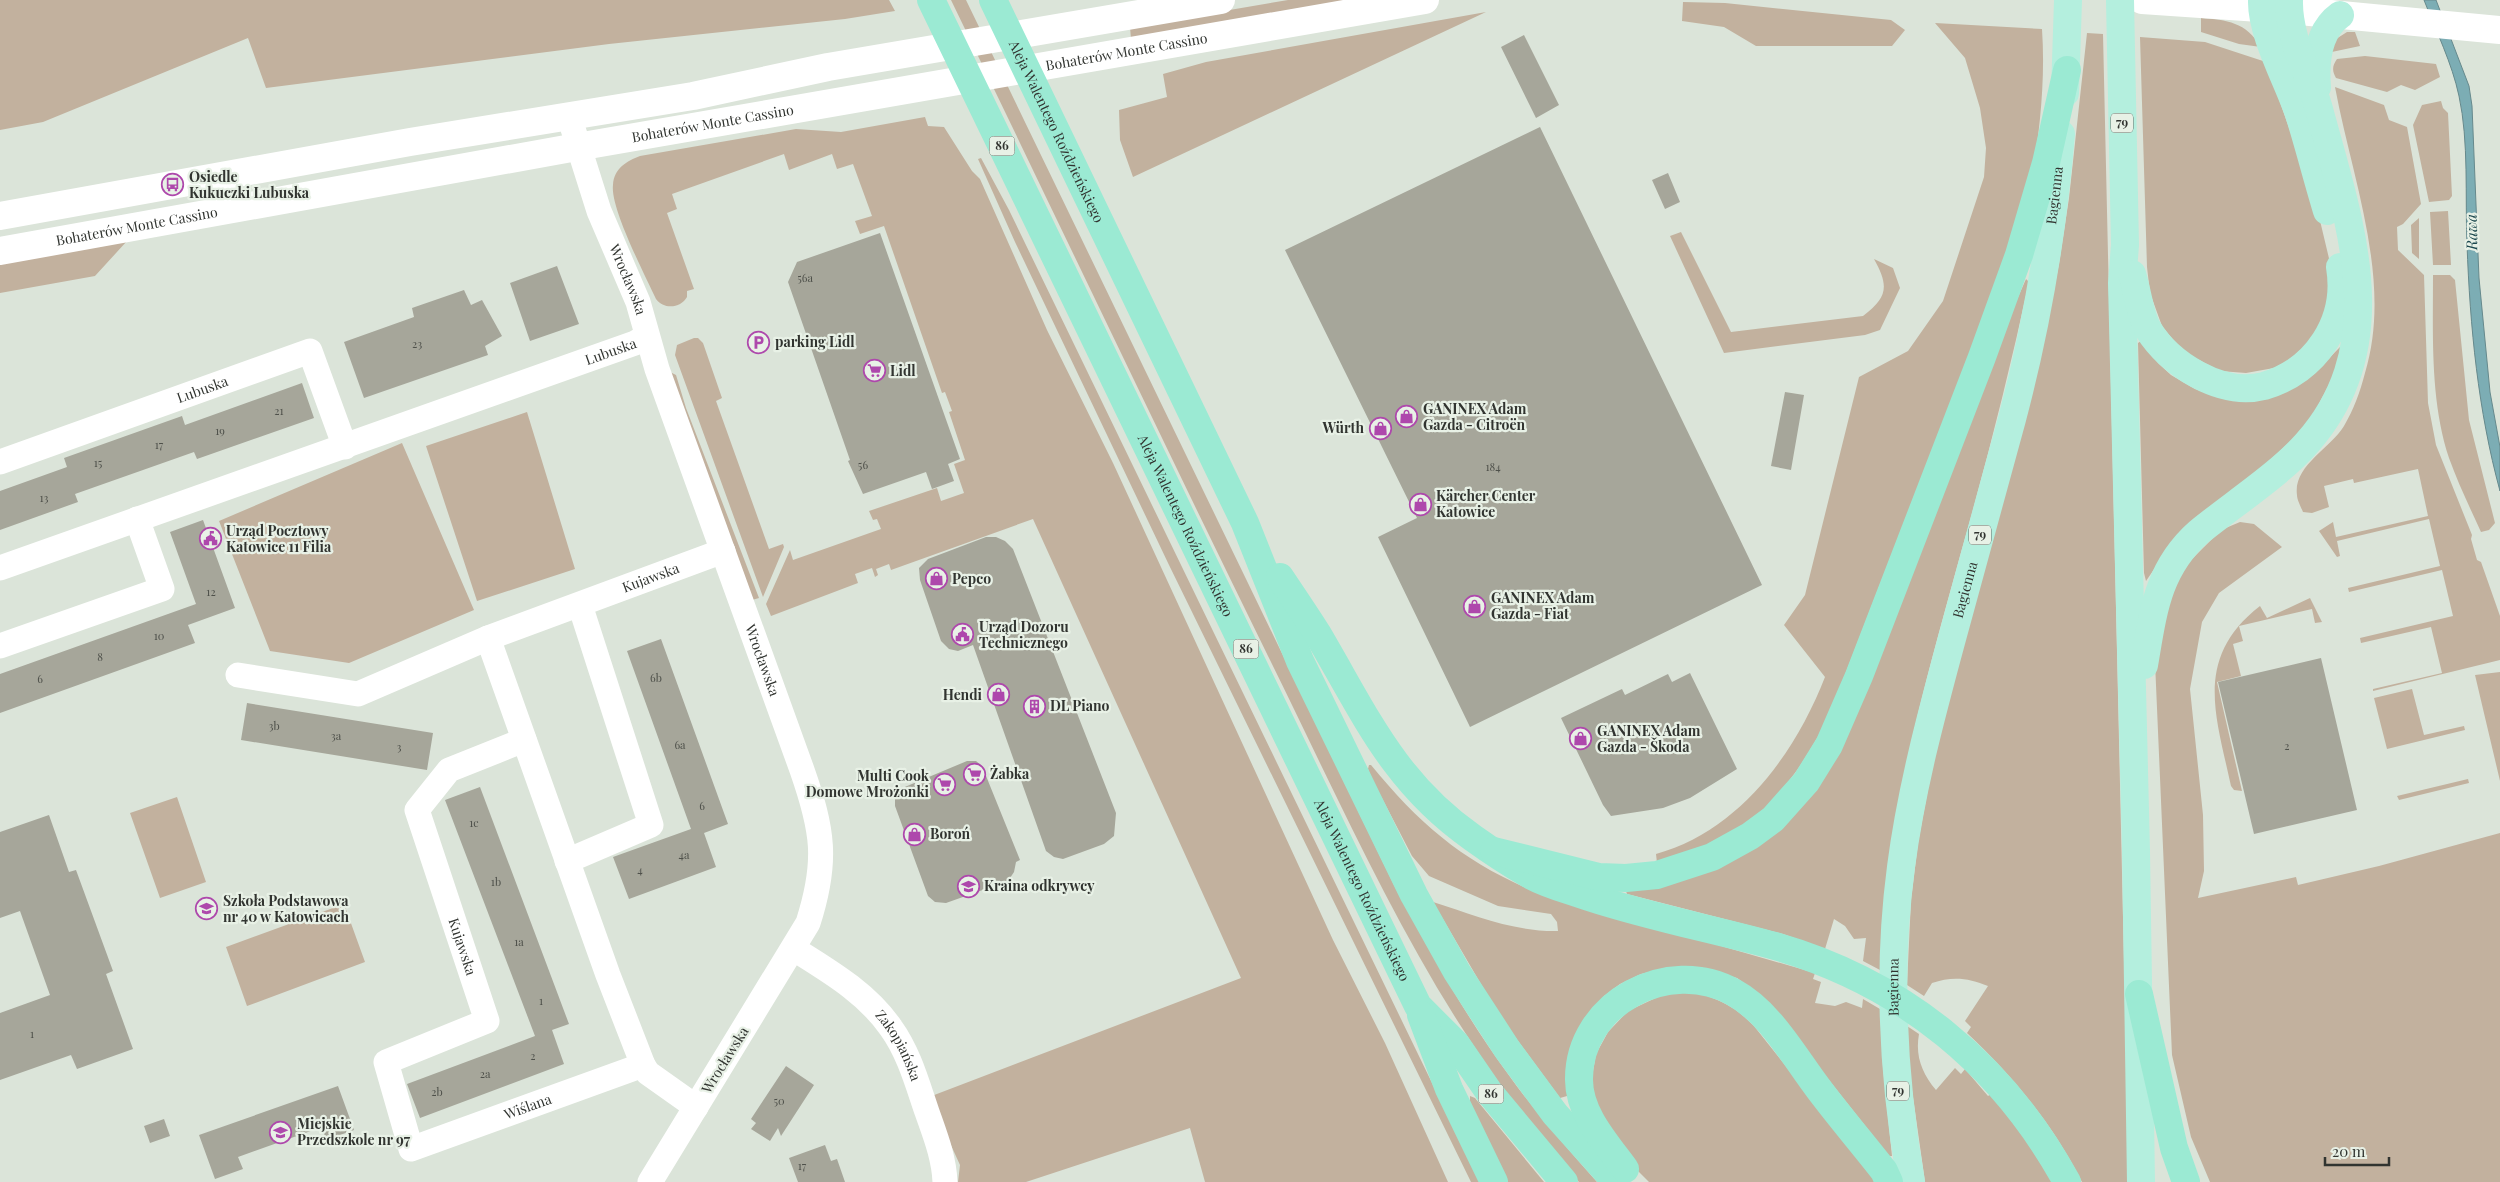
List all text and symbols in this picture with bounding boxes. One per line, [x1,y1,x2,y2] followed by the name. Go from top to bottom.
[1044,28,1209,75] street label: Bohaterów Monte Cassino
[1004,36,1109,226] street label: Aleja Walentego Roździeńskiego
[630,100,795,146] street label: Bohaterów Monte Cassino
[2111,114,2133,132] road number: 79
[990,136,1014,156] road number: 86
[2041,166,2067,225] street label: Bagienna
[189,167,310,202] place label: Osiedle Kukuczki Lubuska
[161,173,185,197] bus stop icon: Osiedle Kukuczki Lubuska
[54,202,219,250] street label: Bohaterów Monte Cassino
[2461,214,2481,251] water label: Rawa
[605,240,651,317] street label: Wrocławska
[797,270,813,285] house number: 56a
[747,330,771,354] parking icon: parking Lidl
[775,332,855,351] place label: parking Lidl
[582,333,639,369] street label: Lubuska
[412,336,422,351] house number: 23
[862,359,886,383] supermarket icon: Lidl
[890,361,916,380] place label: Lidl
[174,371,231,407] street label: Lubuska
[1423,399,1527,434] place label: GANINEX Adam Gazda - Citroën
[274,403,284,418] house number: 21
[1395,405,1419,429] shop icon: GANINEX Adam Gazda - Citroën
[1368,416,1392,440] shop icon: Würth
[1322,418,1364,437] place label: Würth
[215,423,225,438] house number: 19
[1133,430,1238,620] street label: Aleja Walentego Roździeńskiego
[155,437,164,452] house number: 17
[94,455,103,470] house number: 15
[858,457,868,472] house number: 56
[1485,459,1501,474] house number: 184
[1436,486,1536,521] place label: Kärcher Center Katowice
[40,490,48,505] house number: 13
[1408,492,1432,516] shop icon: Kärcher Center Katowice
[226,521,332,556] place label: Urząd Pocztowy Katowice 11 Filia
[1969,526,1991,544] road number: 79
[198,527,222,551] public building icon: Urząd Pocztowy Katowice 11 Filia
[619,558,682,597] street label: Kujawska
[1948,559,1981,620] street label: Bagienna
[924,567,948,591] shop icon: Pepco
[952,569,991,588] place label: Pepco
[206,584,216,599] house number: 12
[1491,588,1595,623] place label: GANINEX Adam Gazda - Fiat
[1463,594,1487,618] shop icon: GANINEX Adam Gazda - Fiat
[979,617,1069,652] place label: Urząd Dozoru Technicznego
[741,621,784,699] street label: Wrocławska
[951,623,975,647] public building icon: Urząd Dozoru Technicznego
[154,628,165,643] house number: 10
[1234,640,1258,659] road number: 86
[97,649,103,664] house number: 8
[650,670,662,685] house number: 6b
[37,671,43,686] house number: 6
[986,683,1010,707] shop icon: Hendi
[943,685,983,704] place label: Hendi
[1022,694,1046,718] building icon: DL Piano
[1050,696,1110,715] place label: DL Piano
[268,718,280,733] house number: 3b
[1597,721,1701,756] place label: GANINEX Adam Gazda - Škoda
[1569,727,1593,751] shop icon: GANINEX Adam Gazda - Škoda
[331,728,342,743] house number: 3a
[674,737,686,752] house number: 6a
[2284,738,2290,753] house number: 2
[397,739,402,754] house number: 3
[962,762,986,786] supermarket icon: Żabka
[990,764,1030,783] place label: Żabka
[806,766,930,801] place label: Multi Cook Domowe Mrożonki
[933,772,957,796] supermarket icon: Multi Cook Domowe Mrożonki
[1310,795,1415,984] street label: Aleja Walentego Roździeńskiego
[699,798,705,813] house number: 6
[469,815,479,830] house number: 1c
[902,822,926,846] shop icon: Boroń
[930,824,971,843] place label: Boroń
[679,847,690,862] house number: 4a
[637,862,643,877] house number: 4
[491,874,501,889] house number: 1b
[956,874,980,898] school or university icon: Kraina odkrywcy
[984,876,1095,895] place label: Kraina odkrywcy
[223,891,349,926] place label: Szkoła Podstawowa nr 40 w Katowicach
[195,897,219,921] school or university icon: Szkoła Podstawowa nr 40 w Katowicach
[444,915,481,978] street label: Kujawska
[514,934,524,949] house number: 1a
[1883,958,1903,1016] street label: Bagienna
[539,993,543,1008] house number: 1
[872,1005,926,1083] street label: Zakopiańska
[696,1023,752,1097] street label: Wrocławska
[30,1026,34,1041] house number: 1
[530,1048,536,1063] house number: 2
[480,1066,491,1081] house number: 2a
[1887,1082,1909,1100] road number: 79
[431,1084,443,1099] house number: 2b
[1478,1084,1504,1104] road number: 86
[500,1089,554,1124] street label: Wiślana
[773,1093,785,1108] house number: 50
[297,1114,411,1149] place label: Miejskie Przedszkole nr 97
[269,1120,293,1144] school or university icon: Miejskie Przedszkole nr 97
[2325,1134,2389,1166] scale bar
[2332,1141,2366,1161] text: 20 m
[798,1158,807,1173] house number: 17

